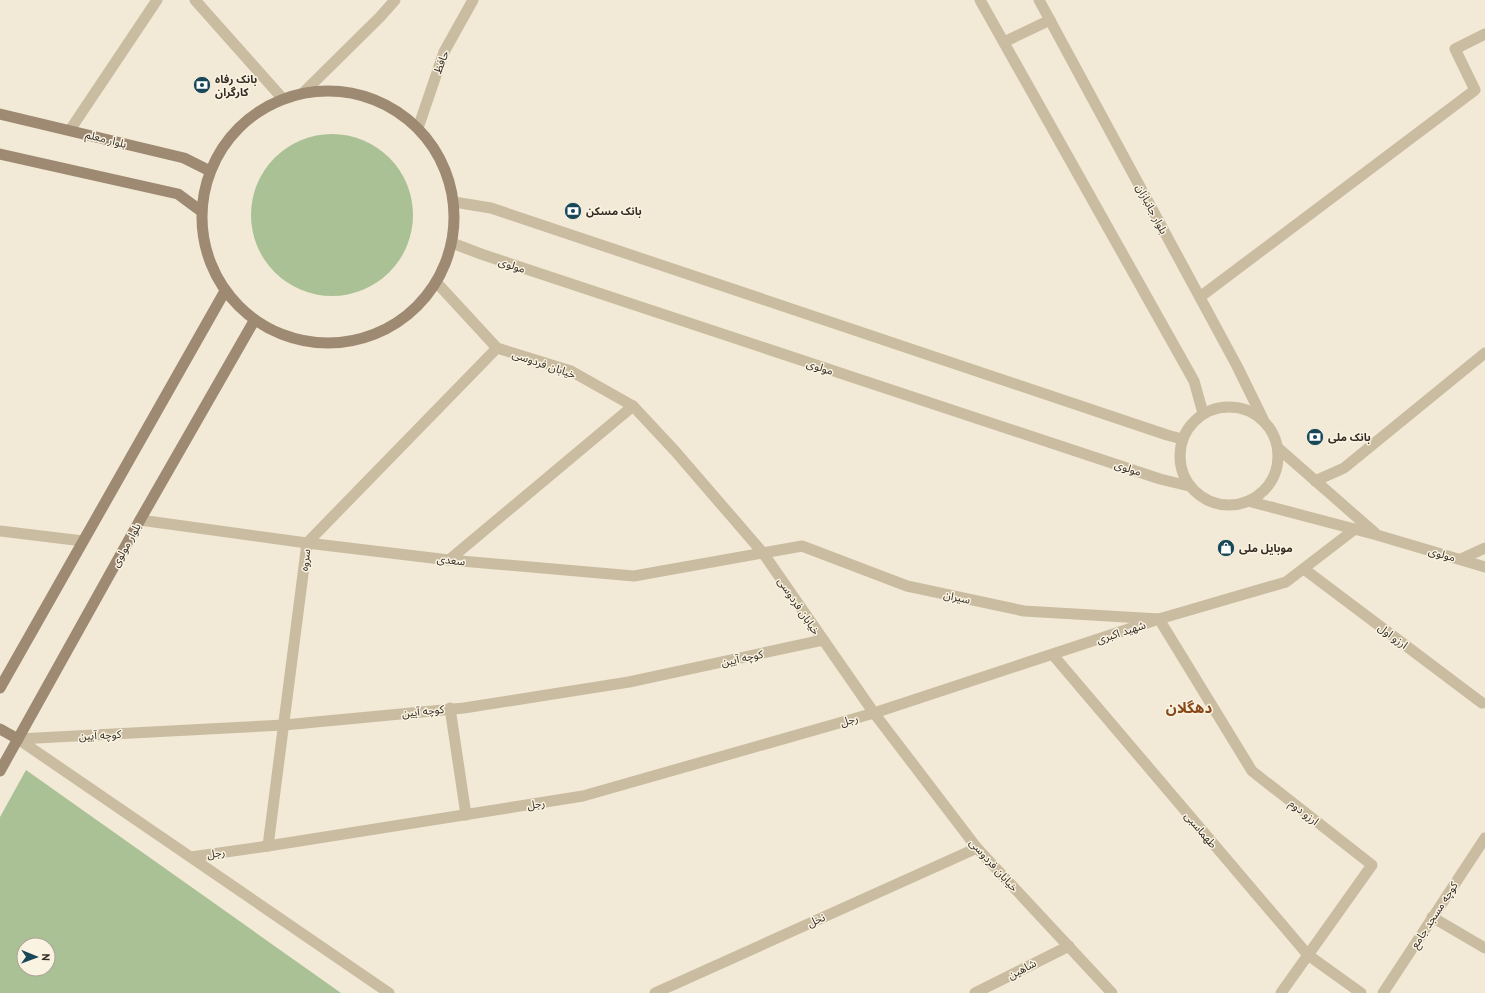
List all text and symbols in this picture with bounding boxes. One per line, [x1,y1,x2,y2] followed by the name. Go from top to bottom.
[430,48,452,76] street label: حافظ
[215,72,257,99] place label: بانک رفاه کارگران
[192,75,212,95] bank icon: بانک رفاه کارگران
[83,127,128,153] street label: بلوار معلم
[1133,182,1171,236] street label: بلوار جانبازان
[563,201,583,221] bank icon: بانک مسکن
[586,204,642,218] place label: بانک مسکن
[497,254,527,276] street label: مولوی
[510,347,578,382] street label: خیابان فردوسی
[805,356,835,378] street label: مولوی
[1305,427,1325,447] bank icon: بانک ملی
[1328,430,1371,444] place label: بانک ملی
[1113,457,1143,479] street label: مولوی
[108,520,144,570] street label: بلوار مولوی
[1216,538,1236,558] shop icon: موبایل ملی
[1239,541,1293,555] place label: موبایل ملی
[1427,543,1457,565] street label: مولوی
[297,548,313,572] street label: سروه
[436,552,466,568] street label: سعدی
[775,575,824,638] street label: خیابان فردوسی
[942,587,972,607] street label: سیران
[1095,617,1148,647] street label: شهید اکبری
[1375,620,1411,652] street label: ارزو اول
[720,647,765,670] street label: کوچه آیین
[1166,698,1212,717] district label: دهگلان
[401,702,445,721] street label: کوچه آیین
[838,711,860,729] street label: رجل
[78,727,122,744] street label: کوچه آیین
[526,796,546,812] street label: رجل
[1286,796,1322,829] street label: ارزو دوم
[1182,809,1220,851] street label: طهماسبی
[967,836,1022,895] street label: خیابان فردوسی
[206,845,226,861] street label: رجل
[1407,879,1462,952] street label: کوچه مسجد جامع
[805,910,827,930] street label: نخل
[16,937,56,977] north arrow
[39,953,53,961] text: N
[1005,956,1039,982] street label: شاهین

